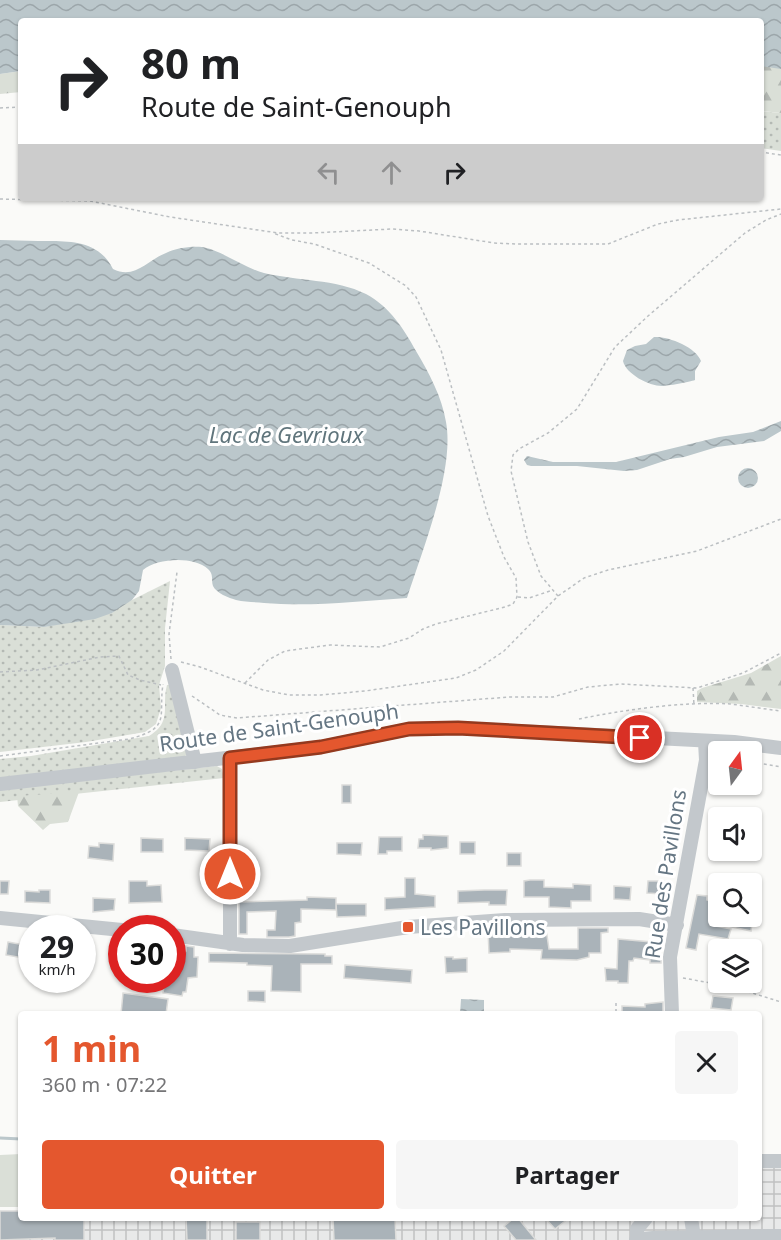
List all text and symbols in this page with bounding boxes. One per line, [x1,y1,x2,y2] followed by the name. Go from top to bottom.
[141,34,241,91] text: 80 m
[42,42,120,120] icon: right
[141,88,452,125] text: Route de Saint-Genouph
[312,156,345,189] icon: left
[375,156,408,189] icon: ahead
[438,156,471,189] icon: right
[209,419,364,449] water label: Lac de Gevrioux
[157,696,401,758] street label: Route de Saint-Genouph
[614,712,665,763] pin
[623,721,656,754] icon: arrive
[708,741,762,795] north arrow
[708,741,762,993] map controls
[638,787,692,961] street label: Rue des Pavillons
[708,807,762,861] button: sound
[198,842,262,906] position arrow
[708,873,762,927] button: search
[420,913,546,941] place label: Les Pavillons
[108,915,186,993] speed limit sign: 30
[401,920,415,934] marker: Les Pavillons
[40,926,74,967] text: 29
[708,939,762,993] button: layers
[39,959,75,979] text: km/h
[42,1024,141,1073] text: 1 min
[675,1031,738,1094] button: close
[42,1071,167,1098] text: 360 m · 07:22
[42,1140,384,1209] button: Quitter
[396,1140,738,1209] button: Partager

